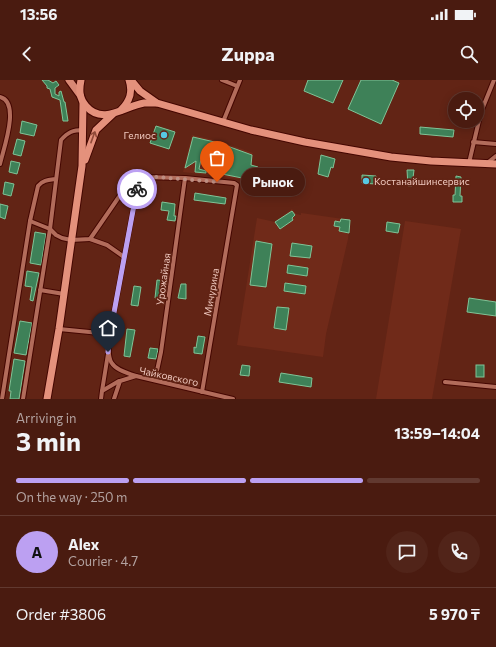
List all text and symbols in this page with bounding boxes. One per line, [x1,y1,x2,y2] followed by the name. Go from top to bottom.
[20,5,58,23] text: 13:56
[16,43,38,65] icon: back
[221,43,275,65] text: Zuppa
[458,43,480,65] icon: search
[448,92,484,128] map controls
[448,92,484,128] button: locate
[123,129,156,141] place label: Гелиос
[159,130,169,140] marker: Гелиос
[90,131,98,143] one-way arrow
[200,141,234,182] pin
[206,147,228,169] icon: bag
[241,168,305,196] callout: Рынок
[117,169,157,209] courier
[252,174,294,190] text: Рынок
[374,175,470,187] place label: Костанайшинсервис
[361,176,371,186] marker: Костанайшинсервис
[126,178,148,200] icon: bike
[153,252,173,306] street label: Урожайная
[201,267,221,317] street label: Мичурина
[91,311,125,352] pin
[97,317,119,339] icon: home
[138,364,200,388] street label: Чайковского
[16,410,76,426] text: Arriving in
[394,424,480,442] text: 13:59–14:04
[16,425,81,456] text: 3 min
[16,489,127,505] text: On the way · 250 m
[386,531,428,573] button: chat
[438,531,480,573] button: phone
[68,535,99,553] text: Alex
[32,543,42,561] text: A
[68,553,138,569] text: Courier · 4.7
[16,605,106,623] text: Order #3806
[429,605,480,623] text: 5 970 ₸

